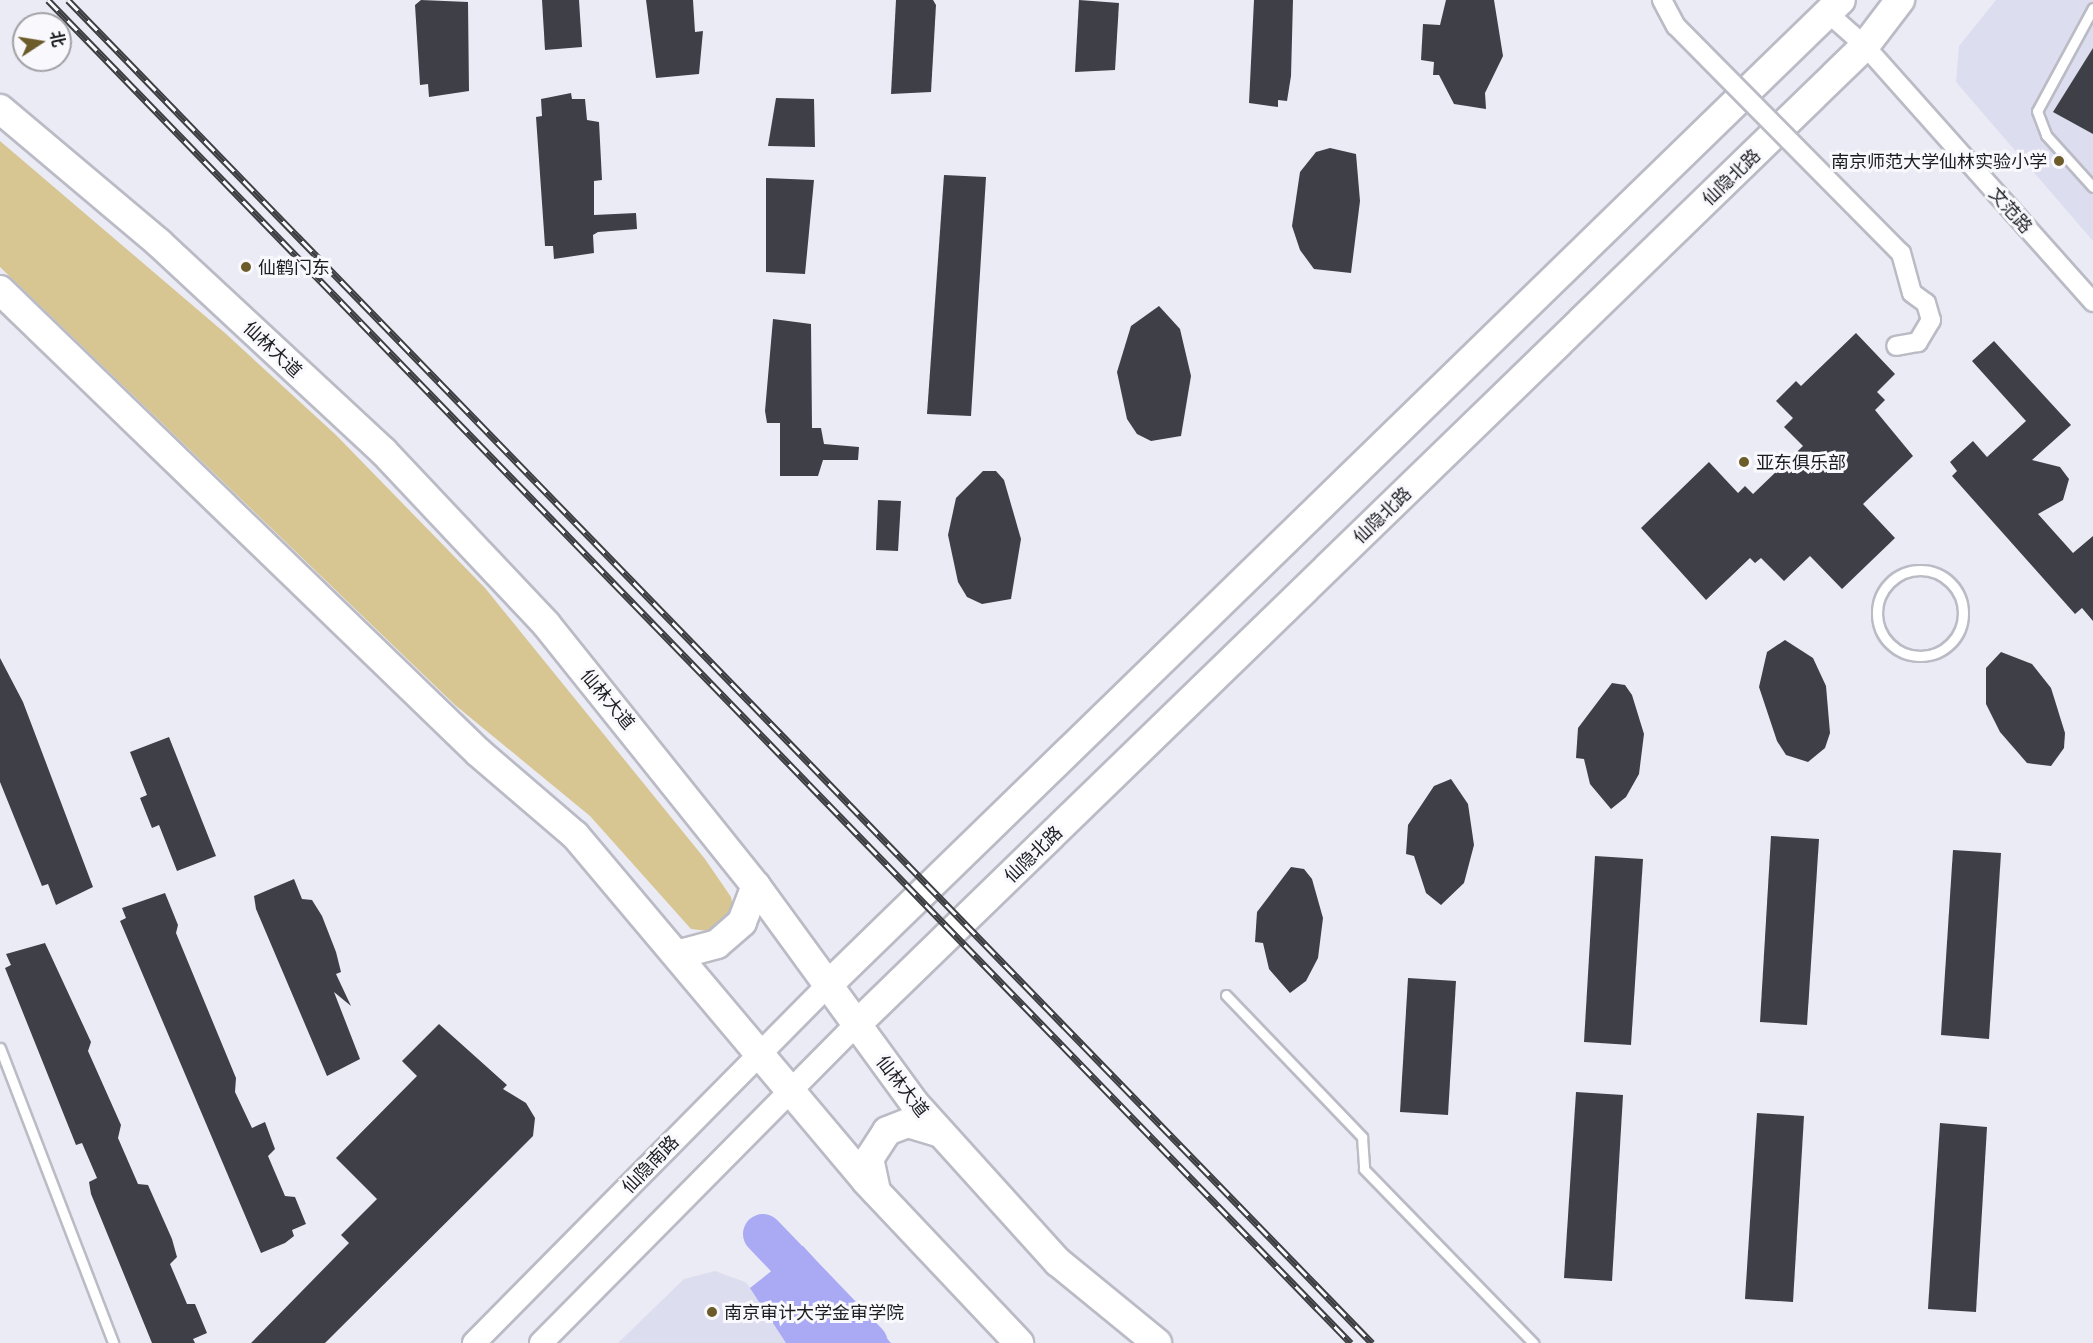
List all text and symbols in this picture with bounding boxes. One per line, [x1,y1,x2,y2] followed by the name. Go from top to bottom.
[12,12,72,72] north arrow
[45,29,70,49] text: 北
[1698,144,1764,210] street label: 仙隐北路
[1831,150,2047,172] place label: 南京师范大学仙林实验小学
[2052,154,2066,168] marker: 南京师范大学仙林实验小学
[1985,183,2037,237] street label: 文范路
[258,256,330,278] place label: 仙鹤门东
[239,260,253,274] marker: 仙鹤门东
[239,317,307,381] street label: 仙林大道
[1756,451,1846,473] place label: 亚东俱乐部
[1737,455,1751,469] marker: 亚东俱乐部
[1349,482,1415,548] street label: 仙隐北路
[577,664,639,734] street label: 仙林大道
[1000,821,1066,887] street label: 仙隐北路
[872,1051,934,1121] street label: 仙林大道
[617,1131,683,1197] street label: 仙隐南路
[724,1301,904,1323] place label: 南京审计大学金审学院
[705,1305,719,1319] marker: 南京审计大学金审学院

